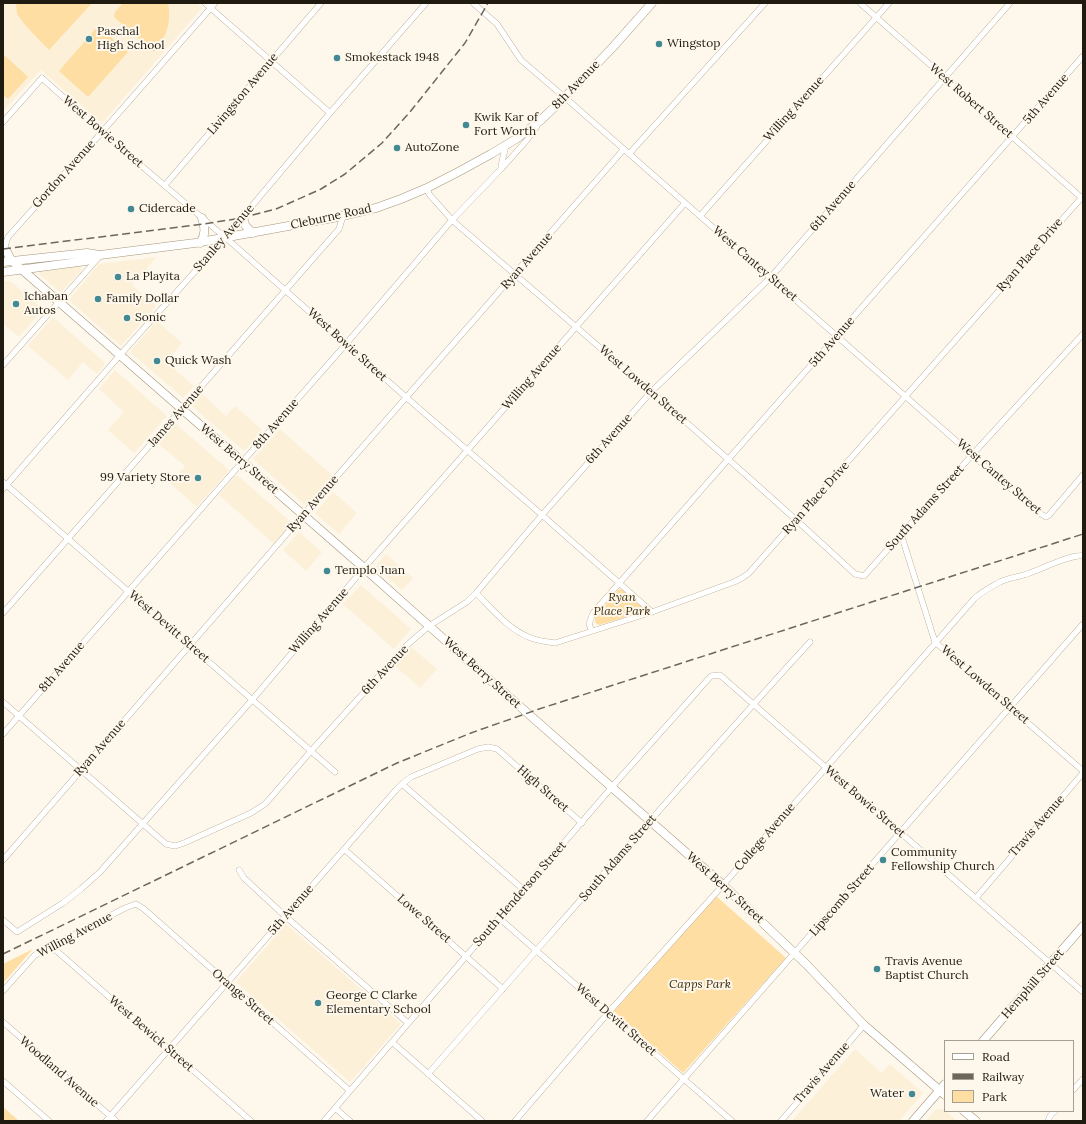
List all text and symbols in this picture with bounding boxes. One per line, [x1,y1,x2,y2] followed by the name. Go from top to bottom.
[97,25,165,53] place label: Paschal High School
[84,34,94,44] marker: Paschal High School
[667,37,720,51] place label: Wingstop
[654,39,664,49] marker: Wingstop
[205,50,281,138] street label: Livingston Avenue
[345,51,439,65] place label: Smokestack 1948
[332,53,342,63] marker: Smokestack 1948
[549,58,603,112] street label: 8th Avenue
[926,61,1016,141] street label: West Robert Street
[1020,71,1072,127] street label: 5th Avenue
[761,73,827,145] street label: Willing Avenue
[60,93,146,171] street label: West Bowie Street
[474,111,538,139] place label: Kwik Kar of Fort Worth
[461,120,471,130] marker: Kwik Kar of Fort Worth
[30,137,98,211] street label: Gordon Avenue
[405,141,459,155] place label: AutoZone
[392,143,402,153] marker: AutoZone
[807,178,859,234] street label: 6th Avenue
[191,201,257,275] street label: Stanley Avenue
[289,201,373,233] street label: Cleburne Road
[139,202,196,216] place label: Cidercade
[126,204,136,214] marker: Cidercade
[994,215,1066,295] street label: Ryan Place Drive
[710,223,800,305] street label: West Cantey Street
[498,229,556,293] street label: Ryan Avenue
[126,270,180,284] place label: La Playita
[113,272,123,282] marker: La Playita
[24,290,68,318] place label: Ichaban Autos
[106,292,179,306] place label: Family Dollar
[93,294,103,304] marker: Family Dollar
[11,299,21,309] marker: Ichaban Autos
[304,305,390,385] street label: West Bowie Street
[135,311,166,325] place label: Sonic
[122,313,132,323] marker: Sonic
[806,314,858,370] street label: 5th Avenue
[499,341,565,413] street label: Willing Avenue
[596,343,690,427] street label: West Lowden Street
[165,354,231,368] place label: Quick Wash
[152,356,162,366] marker: Quick Wash
[145,382,207,450] street label: James Avenue
[250,396,302,452] street label: 8th Avenue
[583,411,635,467] street label: 6th Avenue
[197,421,281,497] street label: West Berry Street
[954,436,1044,518] street label: West Cantey Street
[780,459,852,537] street label: Ryan Place Drive
[883,462,967,554] street label: South Adams Street
[100,471,190,485] place label: 99 Variety Store
[284,472,342,536] street label: Ryan Avenue
[193,473,203,483] marker: 99 Variety Store
[335,564,405,578] place label: Templo Juan
[322,566,332,576] marker: Templo Juan
[286,585,352,657] street label: Willing Avenue
[125,588,213,666] street label: West Devitt Street
[594,591,650,619] park label: Ryan Place Park
[440,634,524,712] street label: West Berry Street
[36,639,88,695] street label: 8th Avenue
[358,642,412,698] street label: 6th Avenue
[938,643,1032,727] street label: West Lowden Street
[71,716,129,780] street label: Ryan Avenue
[514,763,572,815] street label: High Street
[822,763,908,841] street label: West Bowie Street
[1006,792,1068,860] street label: Travis Avenue
[732,800,798,874] street label: College Avenue
[576,812,660,904] street label: South Adams Street
[470,838,570,950] street label: South Henderson Street
[891,846,995,874] place label: Community Fellowship Church
[683,849,767,927] street label: West Berry Street
[878,855,888,865] marker: Community Fellowship Church
[807,861,877,939] street label: Lipscomb Street
[265,882,317,938] street label: 5th Avenue
[394,892,454,946] street label: Lowe Street
[35,909,115,961] street label: Willing Avenue
[999,946,1067,1022] street label: Hemphill Street
[885,955,969,983] place label: Travis Avenue Baptist Church
[872,964,882,974] marker: Travis Avenue Baptist Church
[209,966,277,1028] street label: Orange Street
[669,978,731,992] park label: Capps Park
[572,981,660,1059] street label: West Devitt Street
[326,989,431,1017] place label: George C Clarke Elementary School
[105,993,197,1075] street label: West Bewick Street
[313,998,323,1008] marker: George C Clarke Elementary School
[16,1034,102,1110] street label: Woodland Avenue
[791,1039,853,1107] street label: Travis Avenue
[944,1040,1074,1112] legend
[982,1049,1010,1064] text: Road
[982,1069,1024,1084] text: Railway
[870,1087,904,1101] place label: Water
[907,1089,917,1099] marker: Water
[982,1089,1007,1104] text: Park

